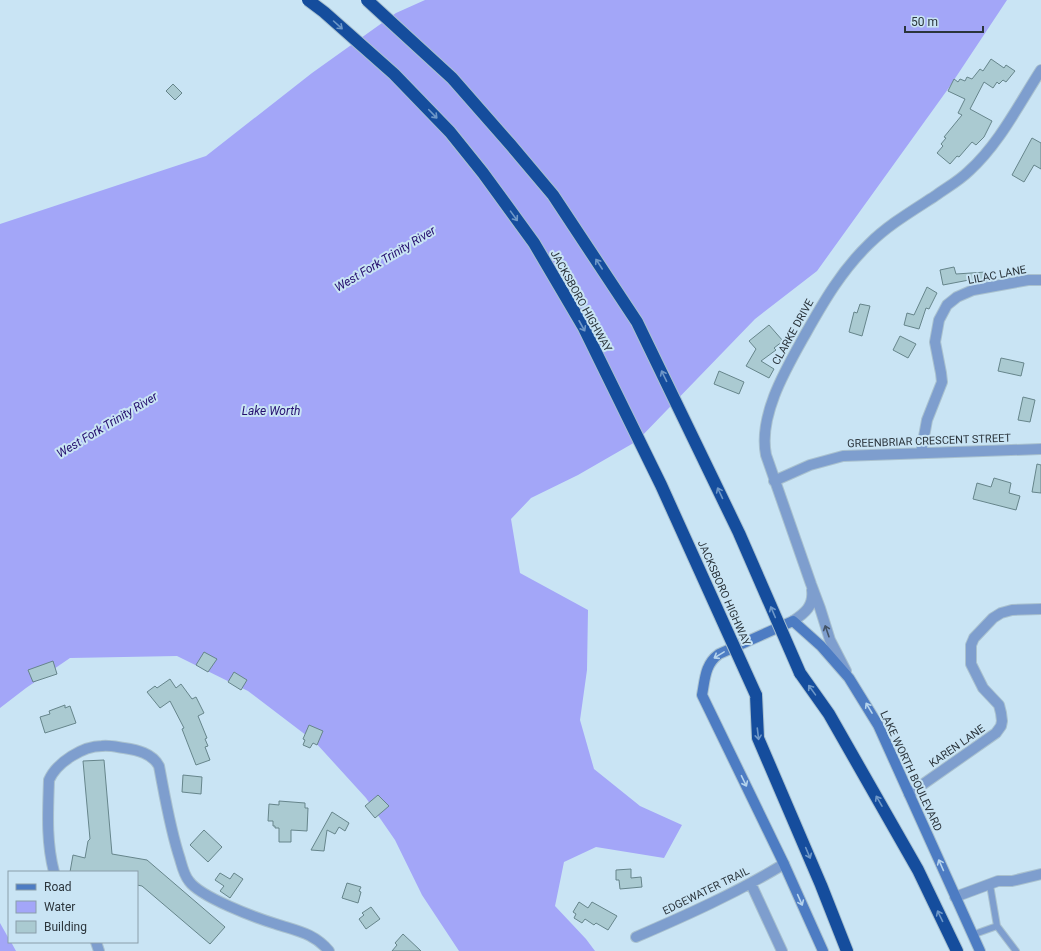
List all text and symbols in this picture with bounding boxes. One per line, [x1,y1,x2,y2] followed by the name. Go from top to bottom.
[905,8,983,34] scale bar
[911,15,938,29] text: 50 m
[333,20,344,29] one-way arrow
[428,109,438,119] one-way arrow
[510,210,518,221] one-way arrow
[332,223,439,295] water label: West Fork Trinity River
[548,248,615,354] street label: JACKSBORO HIGHWAY
[595,258,603,269] one-way arrow
[967,263,1027,287] street label: LILAC LANE
[770,297,816,367] street label: CLARKE DRIVE
[579,320,587,332] one-way arrow
[659,370,667,382] one-way arrow
[54,389,161,461] water label: West Fork Trinity River
[242,404,300,418] water label: Lake Worth
[847,432,1012,450] street label: GREENBRIAR CRESCENT STREET
[716,487,723,499] one-way arrow
[695,538,753,648] street label: JACKSBORO HIGHWAY
[769,606,776,618] one-way arrow
[822,625,830,637] one-way arrow
[713,651,725,659] one-way arrow
[808,685,816,696] one-way arrow
[864,702,872,714] one-way arrow
[877,709,945,833] street label: LAKE WORTH BOULEVARD
[927,722,987,770] street label: KAREN LANE
[754,727,762,740] one-way arrow
[741,775,748,787] one-way arrow
[874,795,882,807] one-way arrow
[805,847,812,859] one-way arrow
[936,859,944,871] one-way arrow
[661,864,751,918] street label: EDGEWATER TRAIL
[8,871,138,943] legend
[44,880,72,894] text: Road
[797,893,804,905] one-way arrow
[44,900,75,914] text: Water
[936,910,943,922] one-way arrow
[44,920,87,934] text: Building

